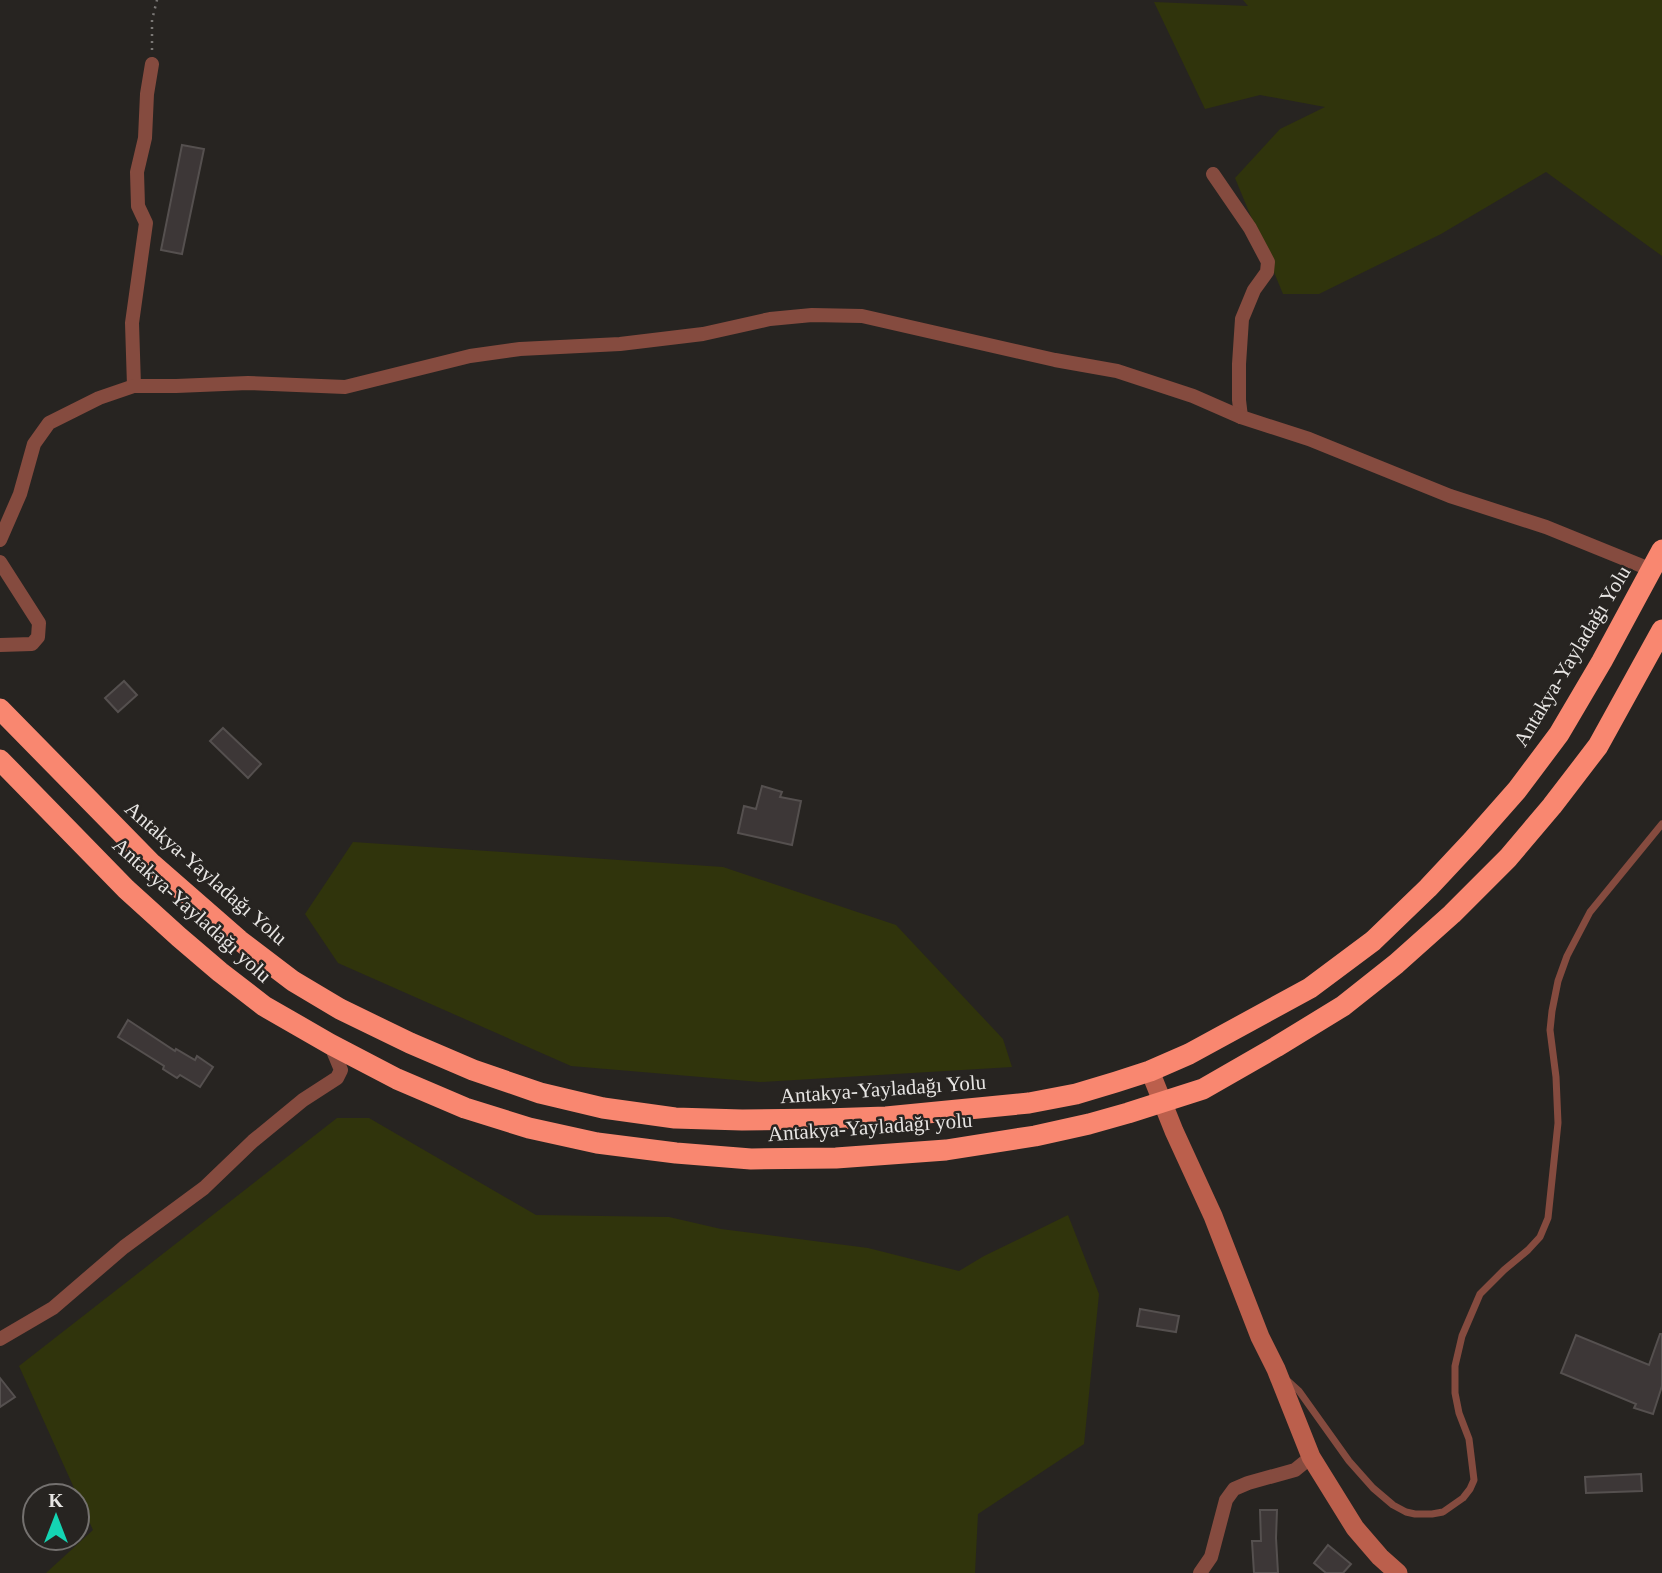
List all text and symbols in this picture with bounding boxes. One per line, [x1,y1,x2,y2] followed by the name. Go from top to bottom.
[1508,561,1636,751] street label: Antakya-Yayladağı Yolu
[120,796,292,950] street label: Antakya-Yayladağı Yolu
[108,833,277,988] street label: Antakya-Yayladağı yolu
[779,1070,987,1108] street label: Antakya-Yayladağı Yolu
[767,1108,974,1146] street label: Antakya-Yayladağı yolu
[21,1482,91,1552] north arrow
[49,1490,64,1511] text: K

